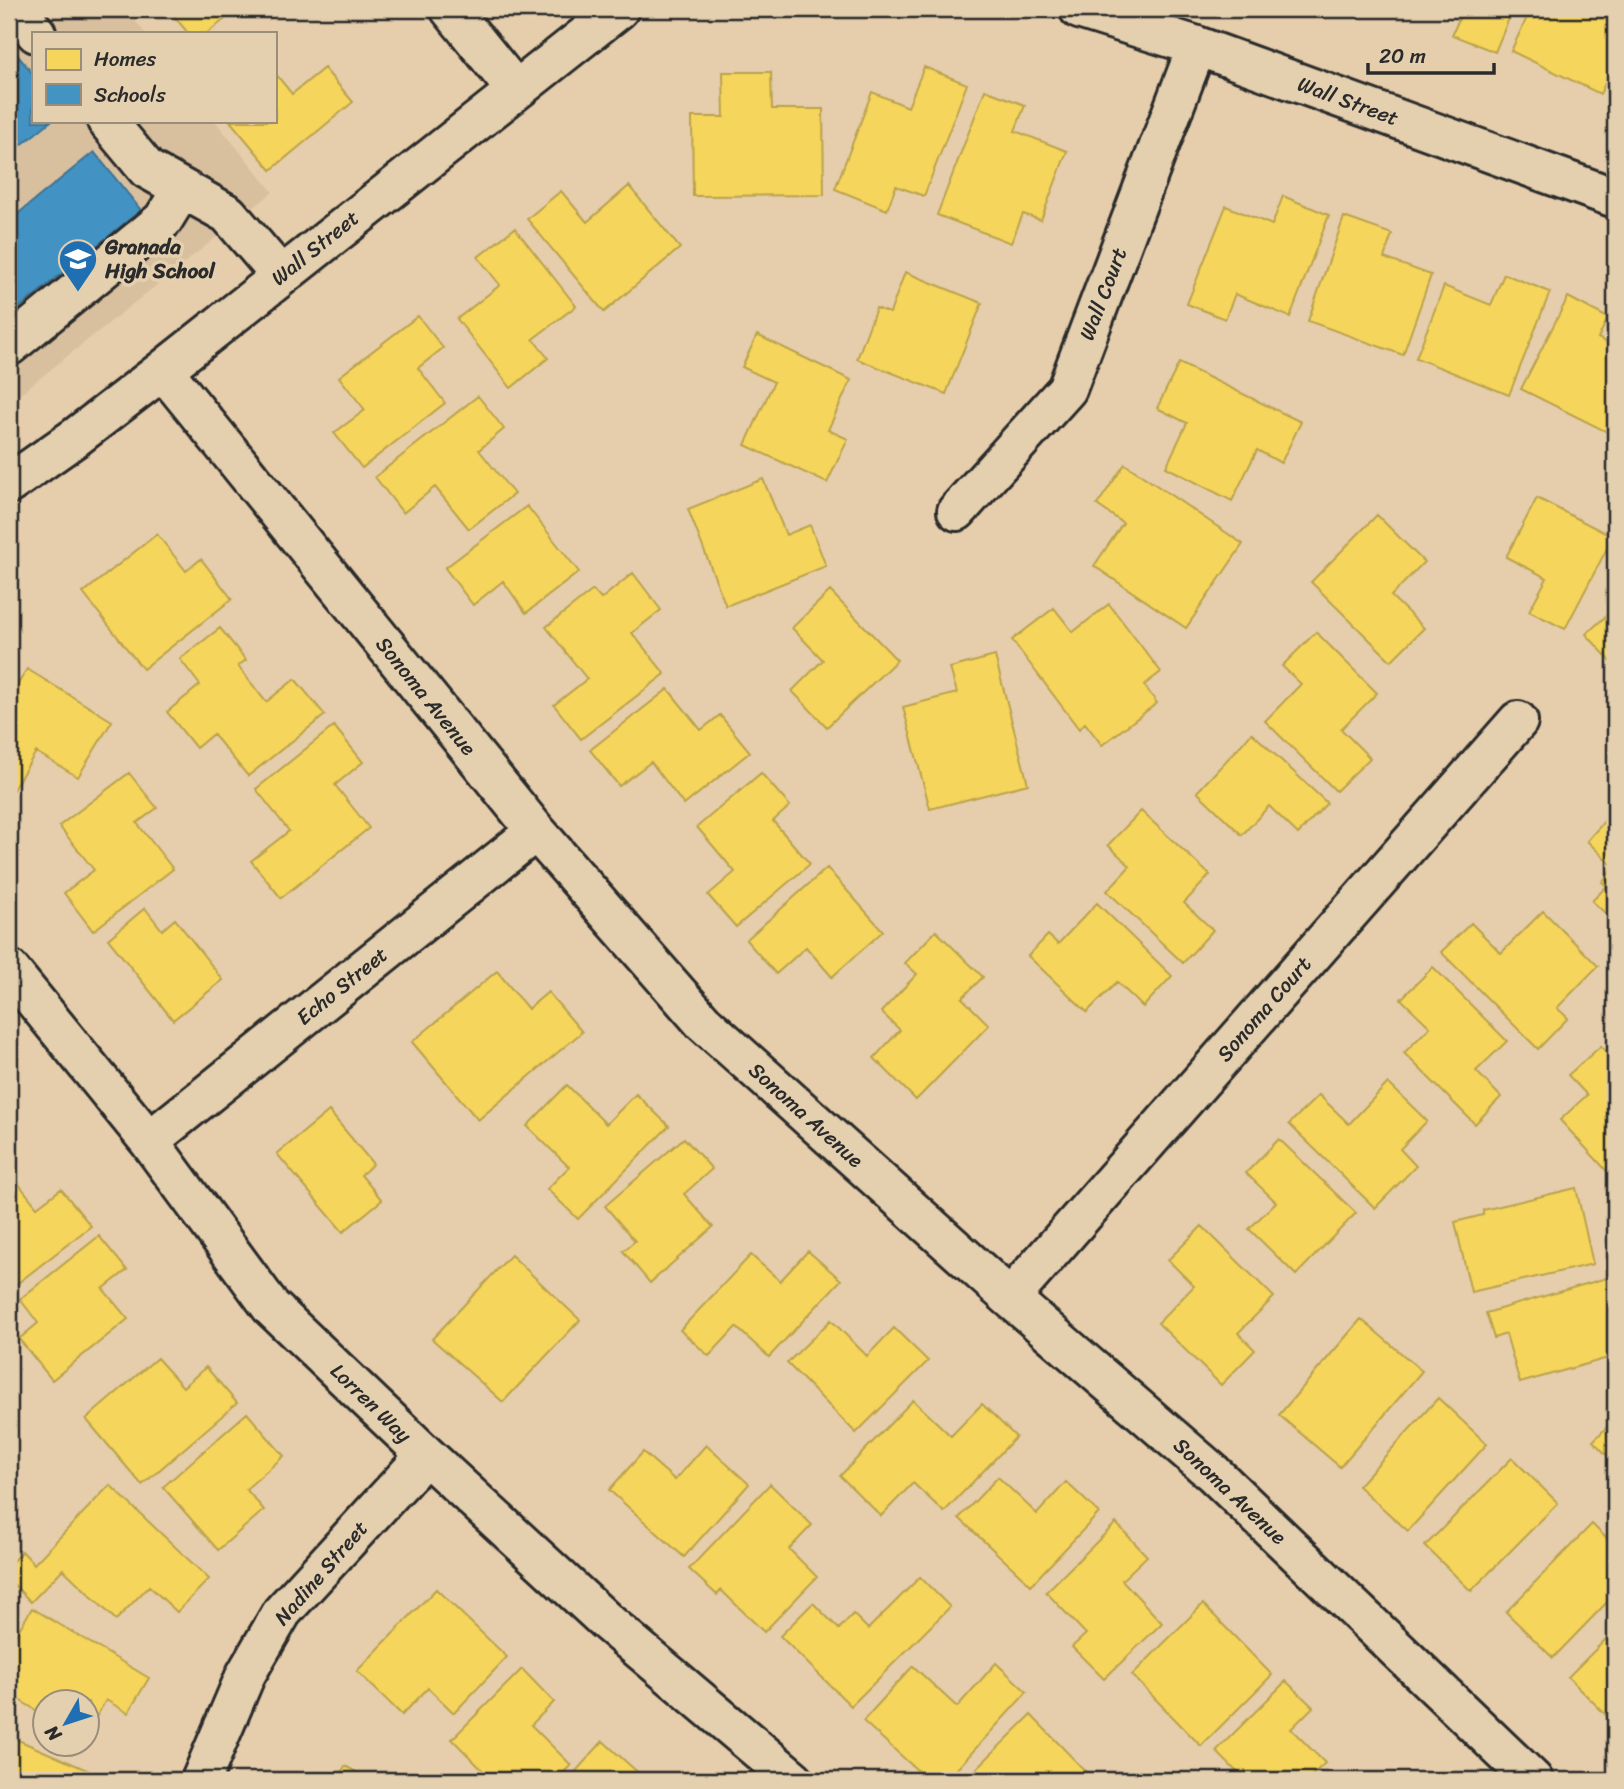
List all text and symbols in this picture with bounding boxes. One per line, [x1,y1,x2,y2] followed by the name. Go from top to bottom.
[32,32,276,122] legend
[1368,32,1494,76] scale bar
[1379,37,1426,75] text: 20 m
[94,40,156,78] text: Homes
[1292,65,1404,137] street label: Wall Street
[94,76,166,114] text: Schools
[262,200,368,296] street label: Wall Street
[104,228,216,290] place label: Granada High School
[57,238,99,293] school or university icon: Granada High School
[1068,242,1138,346] street label: Wall Court
[366,628,486,764] street label: Sonoma Avenue
[287,937,397,1035] street label: Echo Street
[1207,947,1321,1071] street label: Sonoma Court
[739,1052,873,1178] street label: Sonoma Avenue
[321,1354,421,1452] street label: Lorren Way
[1164,1428,1296,1554] street label: Sonoma Avenue
[264,1512,378,1634] street label: Nadine Street
[32,1688,102,1758] north arrow
[36,1717,71,1750] text: N

